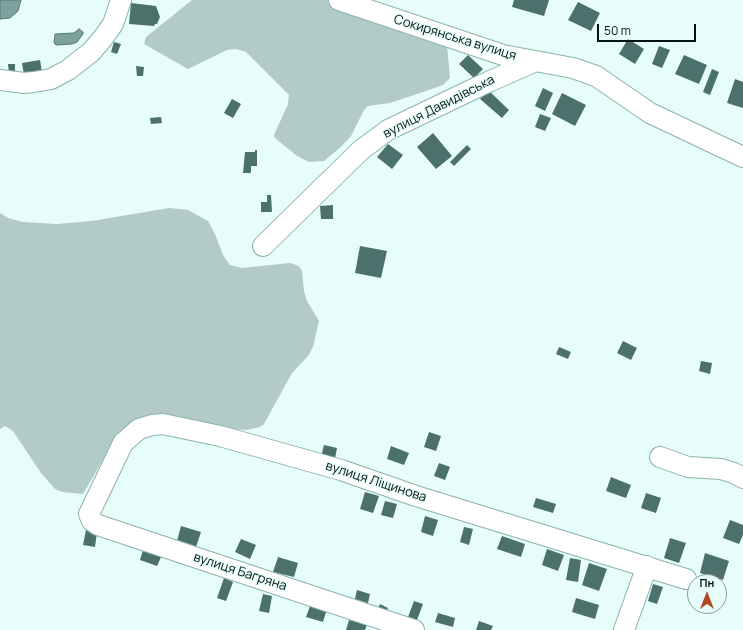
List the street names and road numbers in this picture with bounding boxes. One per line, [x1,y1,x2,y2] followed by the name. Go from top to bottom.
[392,12,518,64] street label: Сокирянська вулиця
[381,72,497,142] street label: вулиця Давидівська
[324,458,428,506] street label: вулиця Ліщинова
[191,550,289,594] street label: вулиця Багряна

